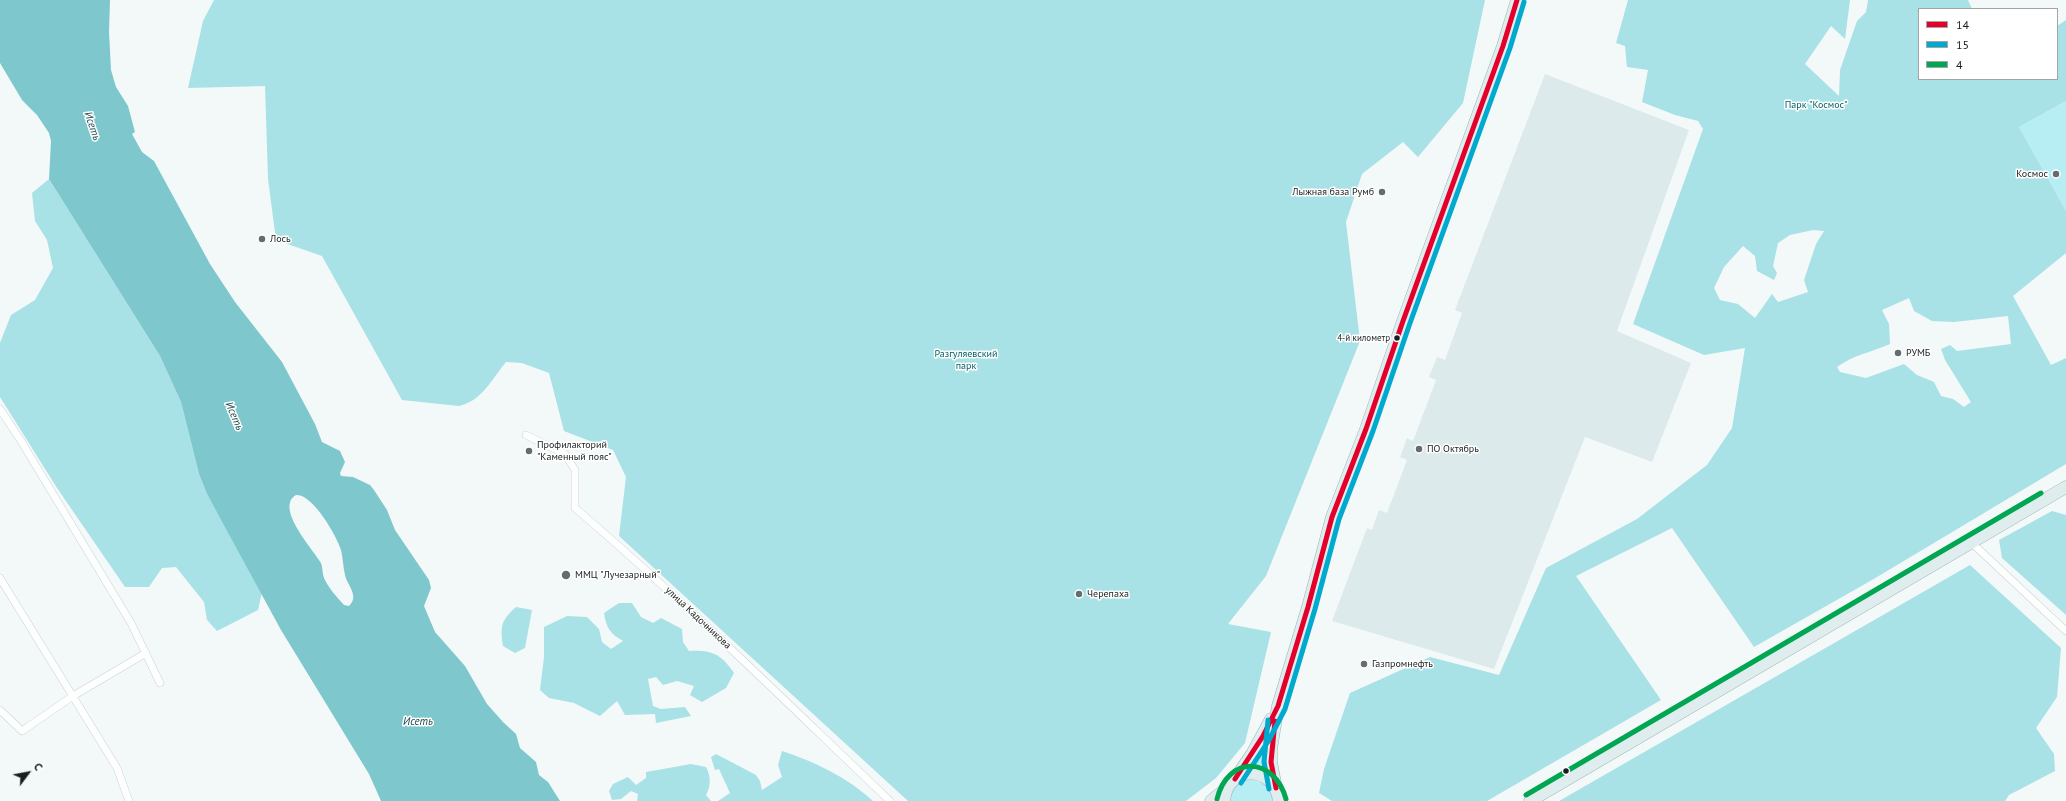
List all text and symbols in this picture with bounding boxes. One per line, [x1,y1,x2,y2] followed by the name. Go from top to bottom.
[1918,8,2058,80] legend
[1956,17,1969,32] text: 14
[1956,37,1969,52] text: 15
[1956,57,1963,72] text: 4
[1785,99,1847,111] park label: Парк "Космос"
[81,110,103,142] water label: Исеть
[2016,168,2048,180] place label: Космос
[2051,169,2061,179] marker: Космос
[1292,186,1374,198] place label: Лыжная база Румб
[1377,187,1387,197] marker: Лыжная база Румб
[270,233,291,245] place label: Лось
[257,234,267,244] marker: Лось
[1337,333,1390,343] place label: 4-й километр
[1392,333,1402,343] marker: 4-й километр
[1906,347,1930,359] place label: РУМБ
[935,348,997,372] park label: Разгуляевский парк
[1893,348,1903,358] marker: РУМБ
[222,400,246,432] water label: Исеть
[537,439,612,462] place label: Профилакторий "Каменный пояс"
[1427,443,1479,455] place label: ПО Октябрь
[1414,444,1424,454] marker: ПО Октябрь
[524,446,534,456] marker: Профилакторий "Каменный пояс"
[560,569,572,581] marker: ММЦ "Лучезарный"
[575,569,660,581] place label: ММЦ "Лучезарный"
[663,584,733,652] street label: улица Кадочникова
[1087,588,1129,600] place label: Черепаха
[1074,589,1084,599] marker: Черепаха
[1372,658,1433,670] place label: Газпромнефть
[1359,659,1369,669] marker: Газпромнефть
[403,715,433,729] water label: Исеть
[8,753,48,793] north arrow
[31,760,46,773] text: С
[1561,766,1571,776] unlabelled marker

